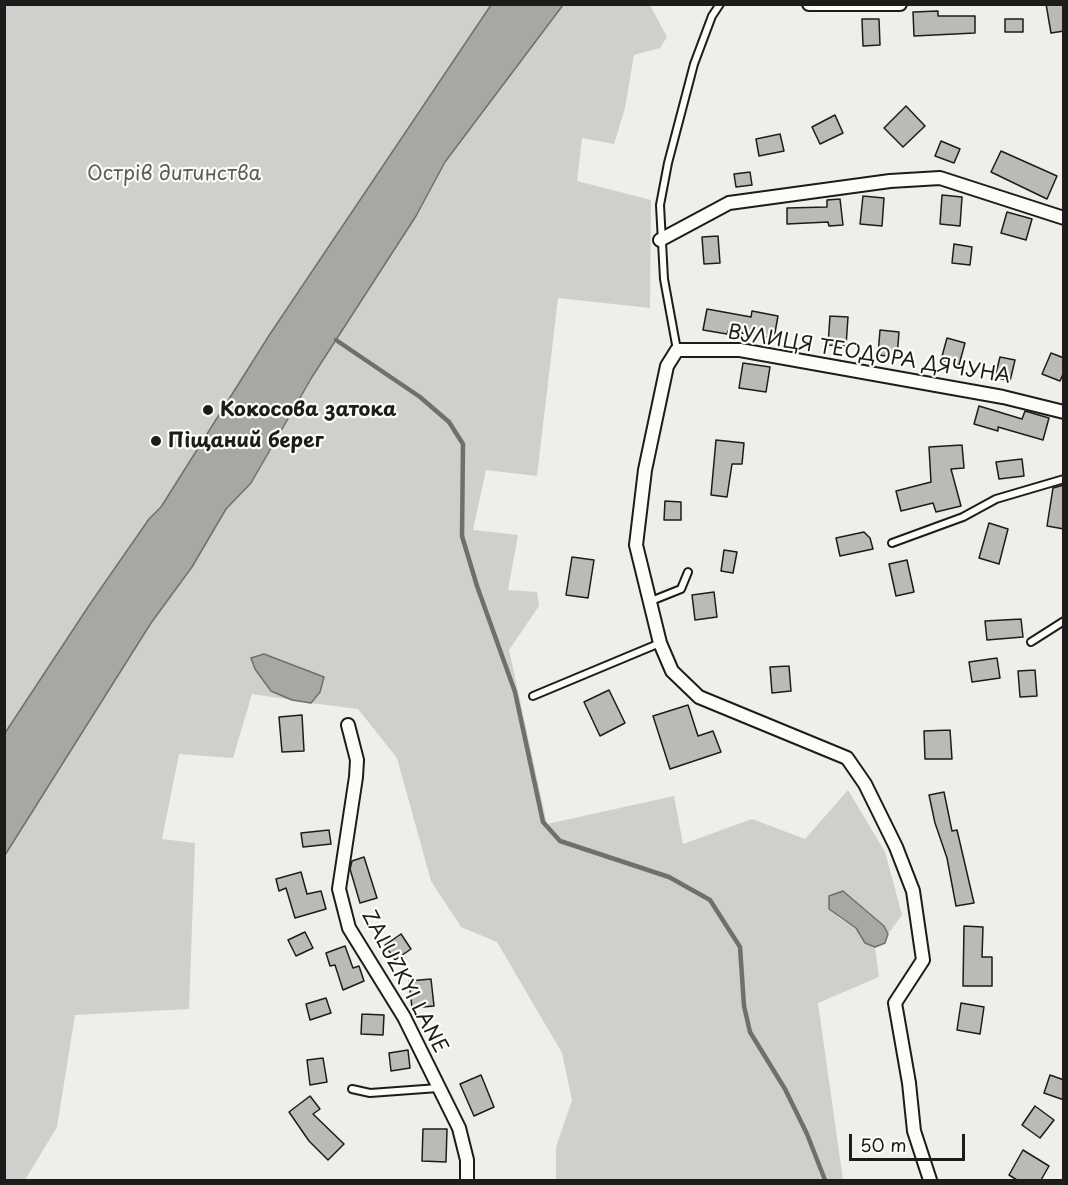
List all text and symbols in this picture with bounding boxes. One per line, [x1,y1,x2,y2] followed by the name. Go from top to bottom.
[87,162,261,186] park label: Острів дитинства
[726,321,1012,389] street label: ВУЛИЦЯ ТЕОДОРА ДЯЧУНА
[220,398,397,422] place label: Кокосова затока
[201,403,215,417] marker: Кокосова затока
[168,429,324,453] place label: Піщаний берег
[149,434,163,448] marker: Піщаний берег
[356,906,452,1058] street label: ZALUZKYI LANE
[852,1122,968,1160] scale bar
[860,1131,907,1158] text: 50 m

